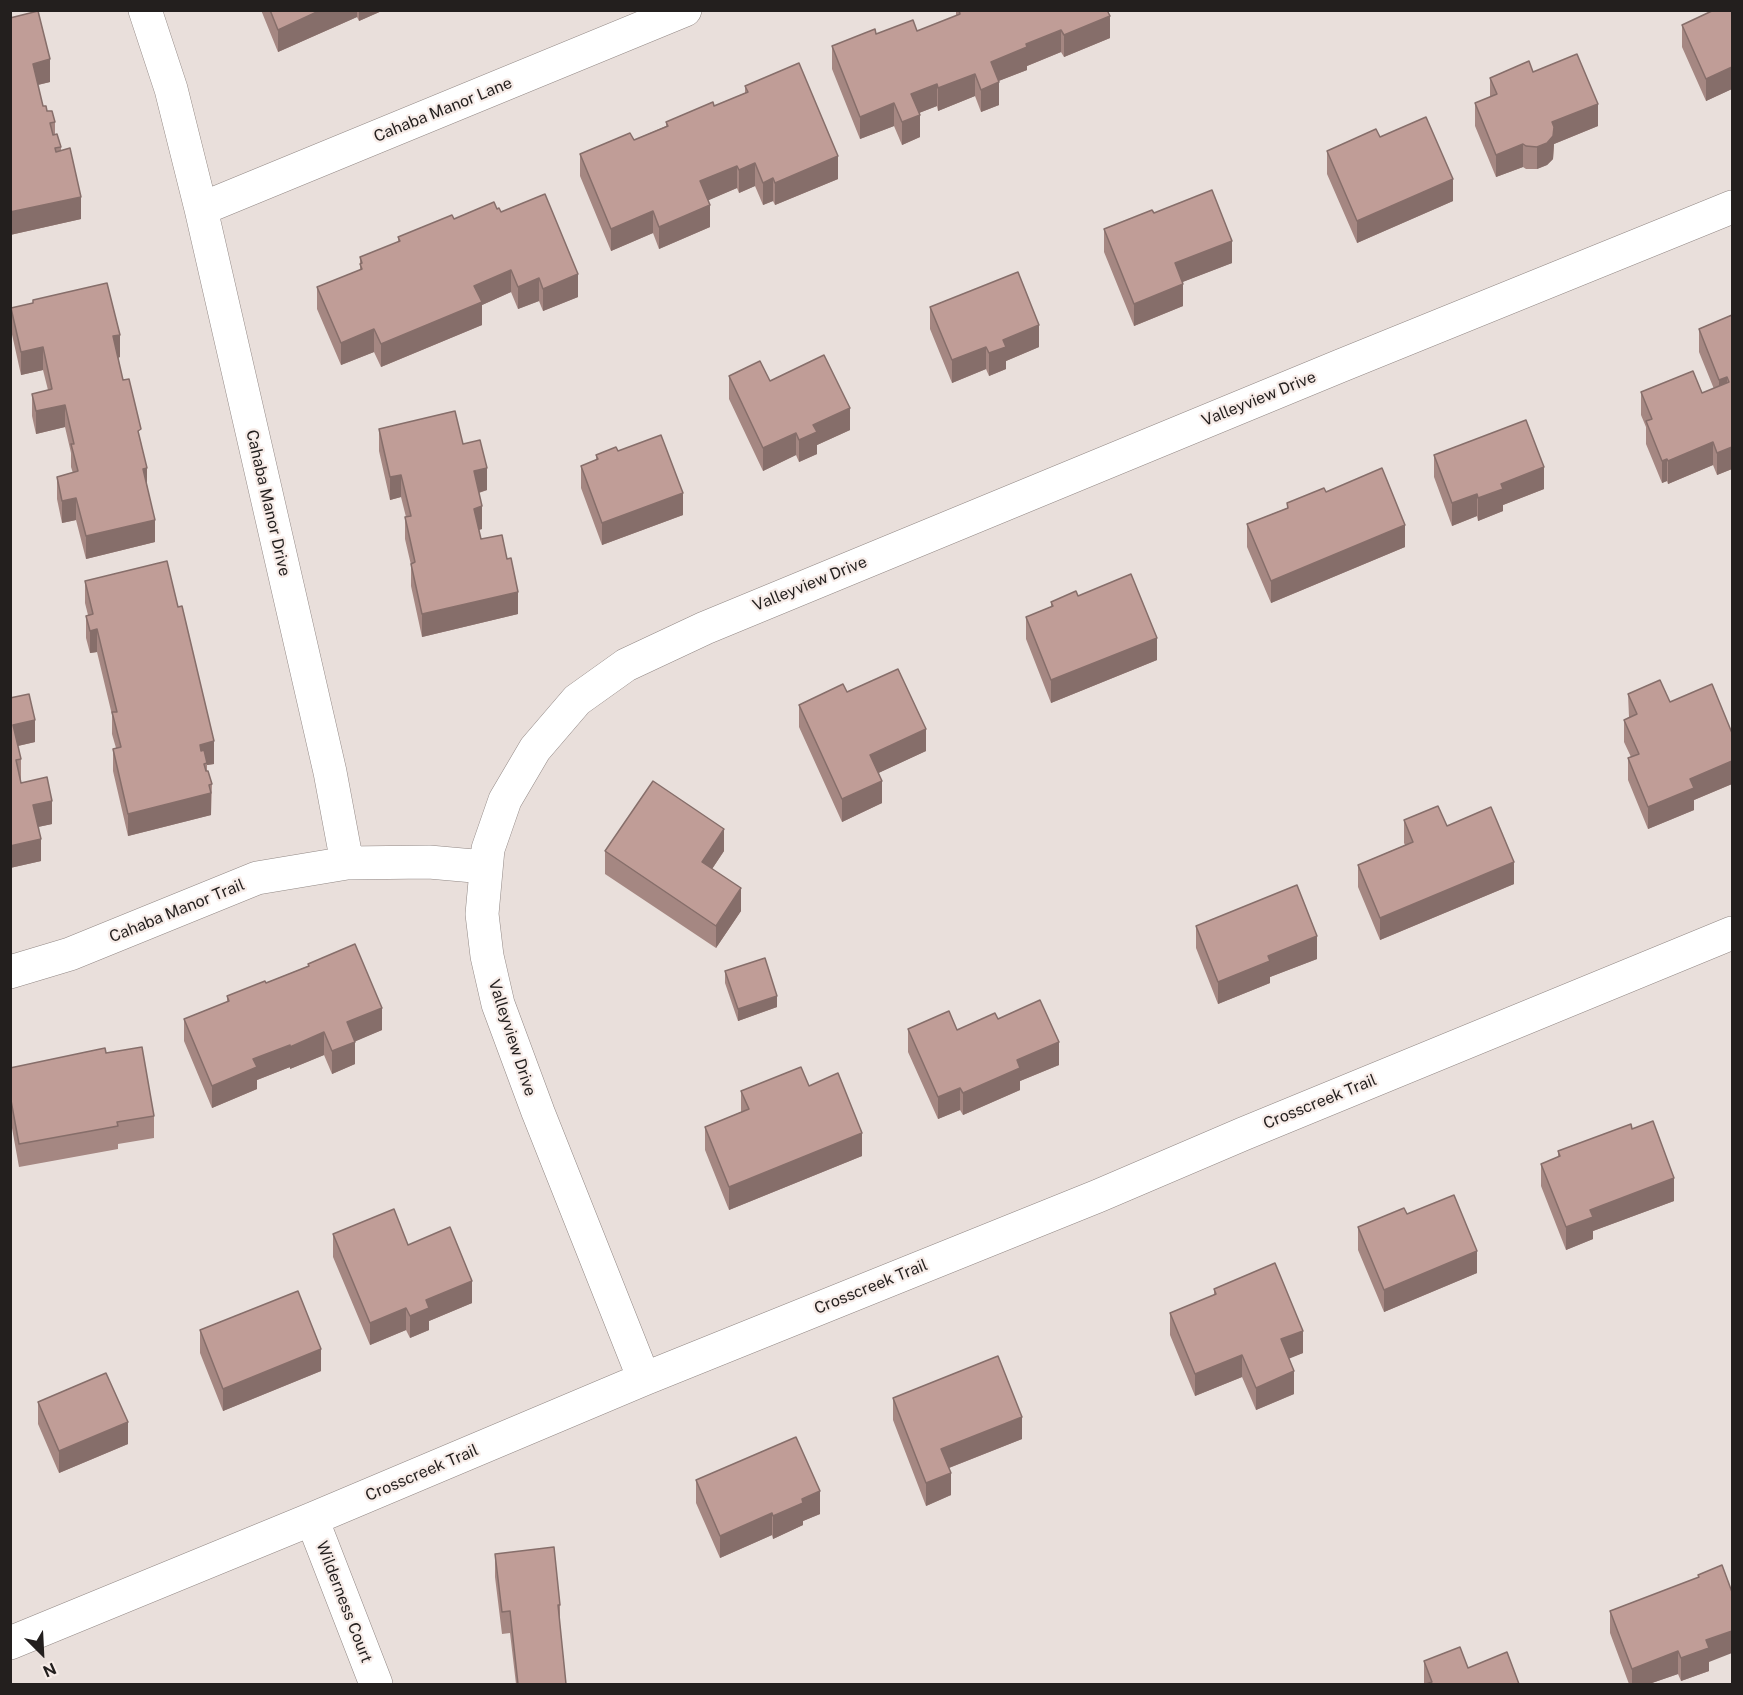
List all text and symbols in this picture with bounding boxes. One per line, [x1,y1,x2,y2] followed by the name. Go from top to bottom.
[371,73,515,147] street label: Cahaba Manor Lane
[1199,367,1319,431] street label: Valleyview Drive
[242,428,294,578] street label: Cahaba Manor Drive
[750,552,870,616] street label: Valleyview Drive
[107,875,247,947] street label: Cahaba Manor Trail
[484,977,540,1099] street label: Valleyview Drive
[1260,1070,1380,1134] street label: Crosscreek Trail
[811,1255,931,1319] street label: Crosscreek Trail
[363,1441,481,1505] street label: Crosscreek Trail
[312,1539,376,1665] street label: Wilderness Court
[12,1623,72,1683] north arrow
[40,1659,59,1681] text: N

